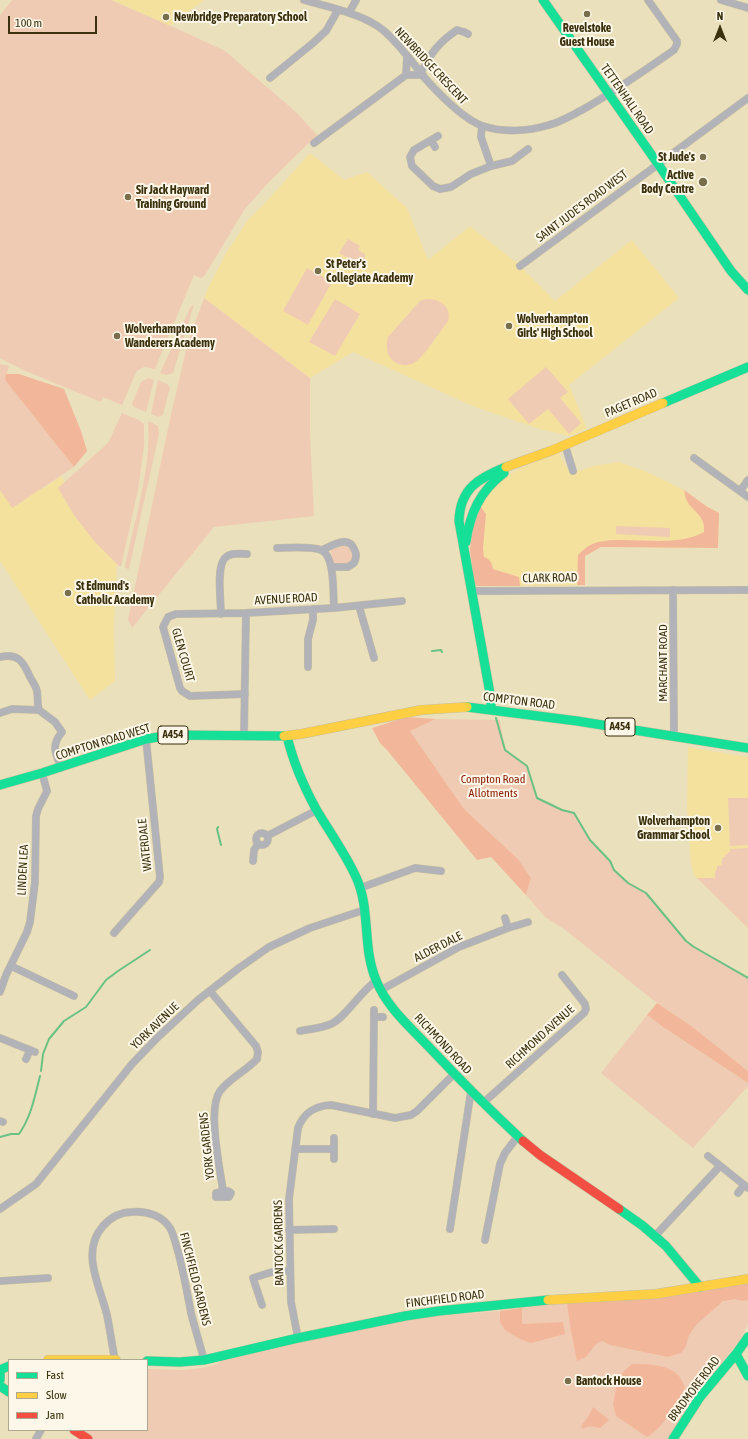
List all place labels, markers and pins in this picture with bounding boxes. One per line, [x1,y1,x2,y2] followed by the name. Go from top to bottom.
[582,9,592,19] marker: Revelstoke Guest House
[174,10,307,24] place label: Newbridge Preparatory School
[161,12,171,22] marker: Newbridge Preparatory School
[559,21,615,49] place label: Revelstoke Guest House
[658,150,695,164] place label: St Jude's
[698,152,708,162] marker: St Jude's
[641,168,694,196] place label: Active Body Centre
[697,176,709,188] marker: Active Body Centre
[136,183,209,211] place label: Sir Jack Hayward Training Ground
[123,192,133,202] marker: Sir Jack Hayward Training Ground
[326,257,413,285] place label: St Peter's Collegiate Academy
[313,266,323,276] marker: St Peter's Collegiate Academy
[517,312,593,340] place label: Wolverhampton Girls' High School
[504,321,514,331] marker: Wolverhampton Girls' High School
[125,322,215,350] place label: Wolverhampton Wanderers Academy
[112,331,122,341] marker: Wolverhampton Wanderers Academy
[76,579,155,607] place label: St Edmund's Catholic Academy
[63,588,73,598] marker: St Edmund's Catholic Academy
[637,814,710,842] place label: Wolverhampton Grammar School
[713,823,723,833] marker: Wolverhampton Grammar School
[576,1374,642,1388] place label: Bantock House
[563,1376,573,1386] marker: Bantock House

